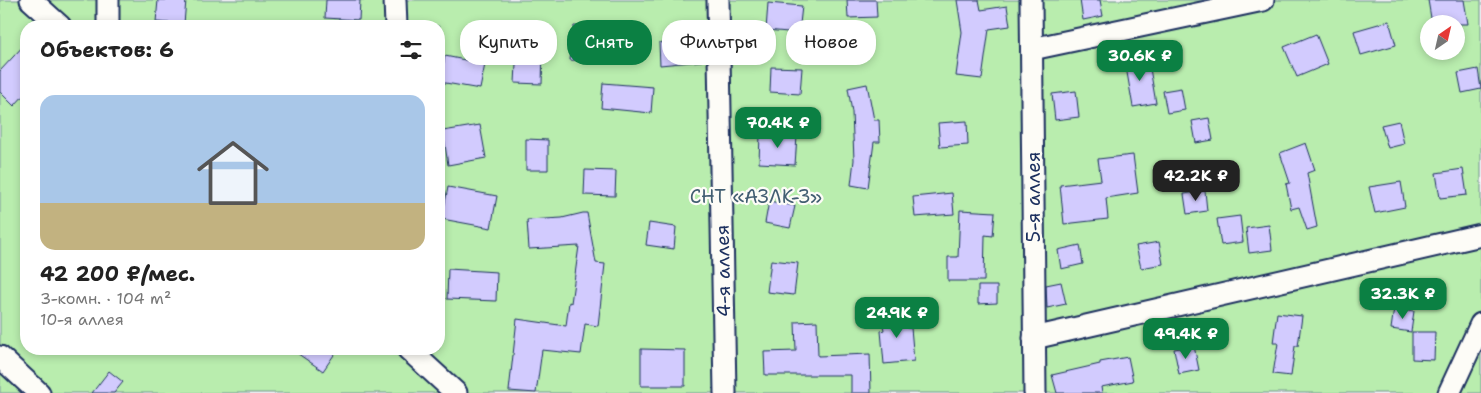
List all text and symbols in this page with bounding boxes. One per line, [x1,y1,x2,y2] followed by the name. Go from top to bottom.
[1420,15,1465,60] north arrow
[1420,15,1465,60] map controls
[460,20,557,65] chip: Купить
[567,20,652,65] chip: Снять
[662,20,776,65] chip: Фильтры
[786,20,876,65] chip: Новое
[40,36,174,64] text: Объектов: 6
[397,36,425,64] icon: filters
[1094,39,1186,82] pin: 30.6K ₽
[1108,45,1172,66] text: 30.6K ₽
[732,106,824,149] pin: 70.4K ₽
[746,112,810,133] text: 70.4K ₽
[188,128,278,218] icon: home
[1021,152,1046,242] street label: 5-я аллея
[1150,160,1242,202] pin: 42.2K ₽
[1164,165,1228,186] text: 42.2K ₽
[690,184,822,209] park label: СНТ «АЗЛК-3»
[710,225,736,317] street label: 4-я аллея
[40,260,195,288] text: 42 200 ₽/мес.
[1357,278,1449,320] pin: 32.3K ₽
[1371,283,1435,304] text: 32.3K ₽
[40,288,171,309] text: 3-комн. · 104 m²
[851,296,943,339] pin: 24.9K ₽
[866,302,928,323] text: 24.9K ₽
[40,309,124,330] text: 10-я аллея
[1140,318,1232,360] pin: 49.4K ₽
[1154,323,1218,344] text: 49.4K ₽

